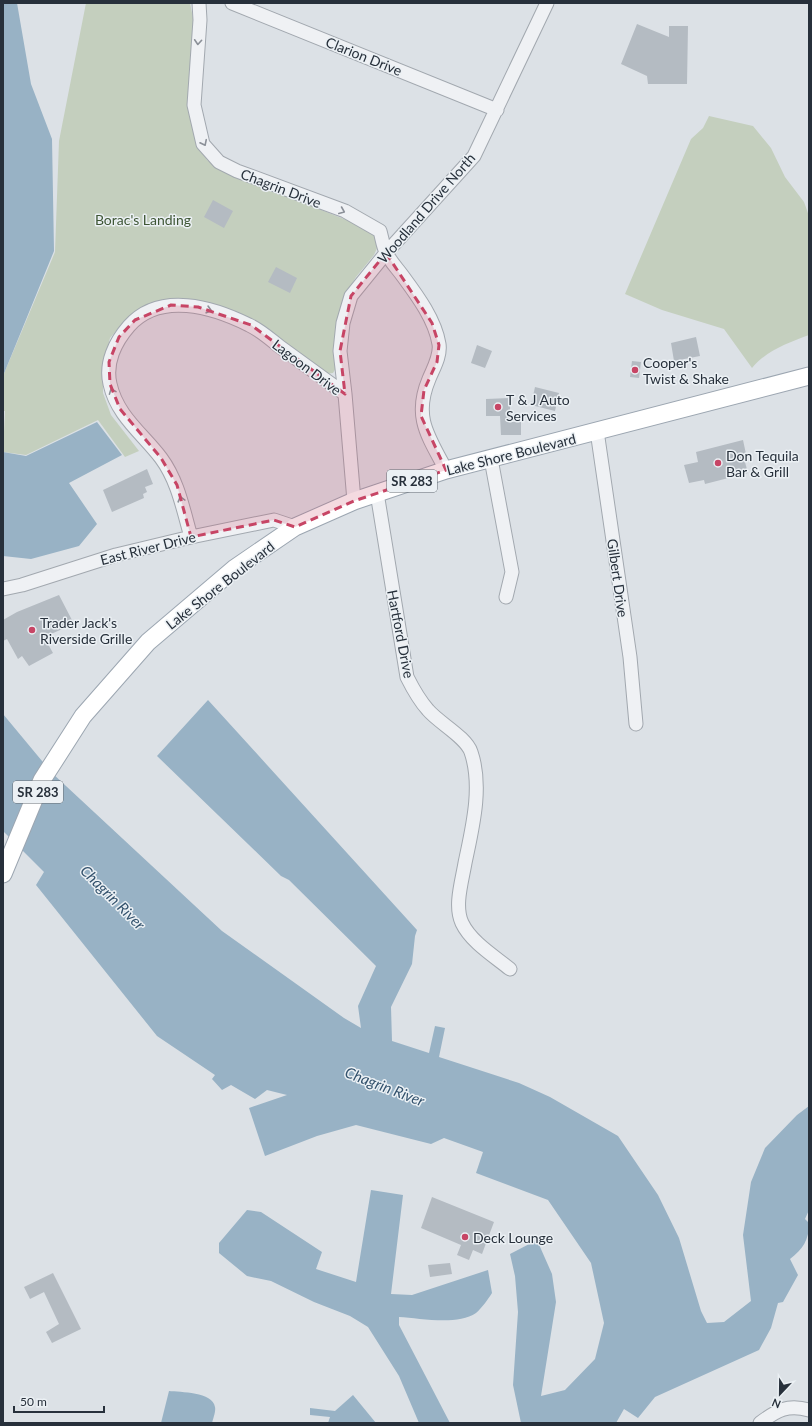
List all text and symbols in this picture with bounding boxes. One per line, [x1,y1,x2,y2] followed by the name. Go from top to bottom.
[323,33,405,79] street label: Clarion Drive
[194,39,203,45] one-way arrow
[199,138,207,146] one-way arrow
[374,150,478,266] street label: Woodland Drive North
[238,165,324,211] street label: Chagrin Drive
[338,206,346,214] one-way arrow
[95,211,191,228] park label: Borac's Landing
[206,305,213,314] one-way arrow
[269,336,345,398] street label: Lagoon Drive
[643,354,729,387] place label: Cooper's Twist & Shake
[630,365,640,375] marker: Cooper's Twist & Shake
[109,387,117,394] one-way arrow
[506,391,570,424] place label: T & J Auto Services
[493,402,503,412] marker: T & J Auto Services
[445,430,577,478] street label: Lake Shore Boulevard
[726,447,799,480] place label: Don Tequila Bar & Grill
[713,458,723,468] marker: Don Tequila Bar & Grill
[387,470,437,492] road number: SR 283
[177,496,185,502] one-way arrow
[98,528,198,568] street label: East River Drive
[162,537,278,633] street label: Lake Shore Boulevard
[604,538,632,618] street label: Gilbert Drive
[384,588,418,680] street label: Hartford Drive
[40,614,132,647] place label: Trader Jack's Riverside Grille
[27,625,37,635] marker: Trader Jack's Riverside Grille
[13,781,63,803] road number: SR 283
[77,861,150,934] water label: Chagrin River
[343,1063,428,1110] water label: Chagrin River
[473,1229,553,1246] place label: Deck Lounge
[460,1232,470,1242] marker: Deck Lounge
[760,1374,800,1414] north arrow
[14,1388,104,1414] scale bar
[20,1394,47,1409] text: 50 m
[770,1396,782,1411] text: N

